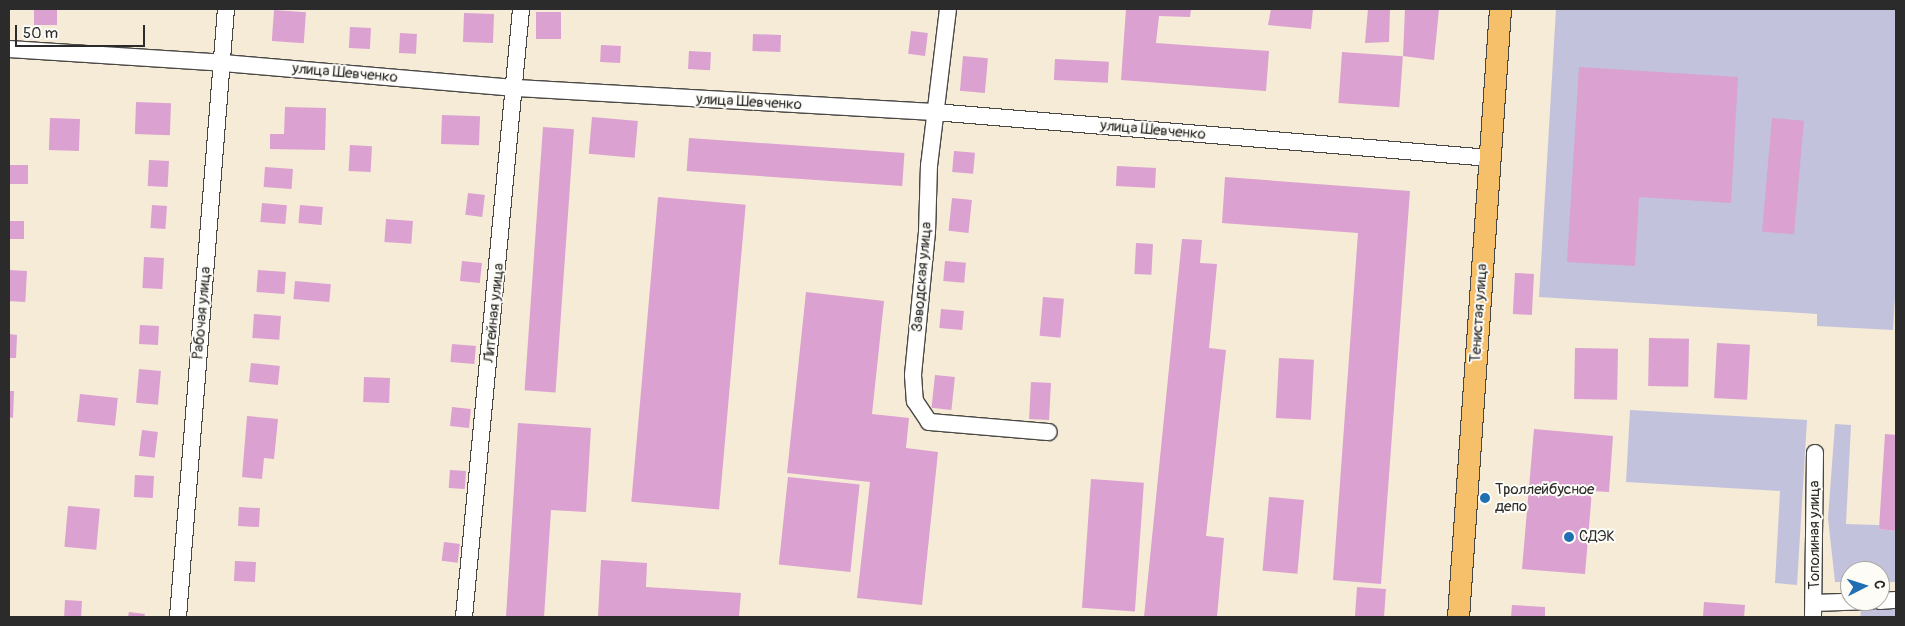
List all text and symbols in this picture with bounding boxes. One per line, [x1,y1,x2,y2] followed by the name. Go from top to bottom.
[18,15,148,47] scale bar
[23,24,58,43] text: 50 m
[291,59,399,87] street label: улица Шевченко
[696,90,802,114] street label: улица Шевченко
[1099,116,1207,144] street label: улица Шевченко
[908,221,936,333] street label: Заводская улица
[480,262,508,364] street label: Литейная улица
[1467,263,1491,363] street label: Тенистая улица
[189,266,215,360] street label: Рабочая улица
[1495,480,1594,515] place label: Троллейбусное депо
[1806,481,1824,589] street label: Тополиная улица
[1479,492,1491,504] marker: Троллейбусное депо
[1579,528,1615,546] place label: СДЭК
[1563,531,1575,543] marker: СДЭК
[1840,561,1890,611] north arrow
[1871,580,1888,590] text: С

